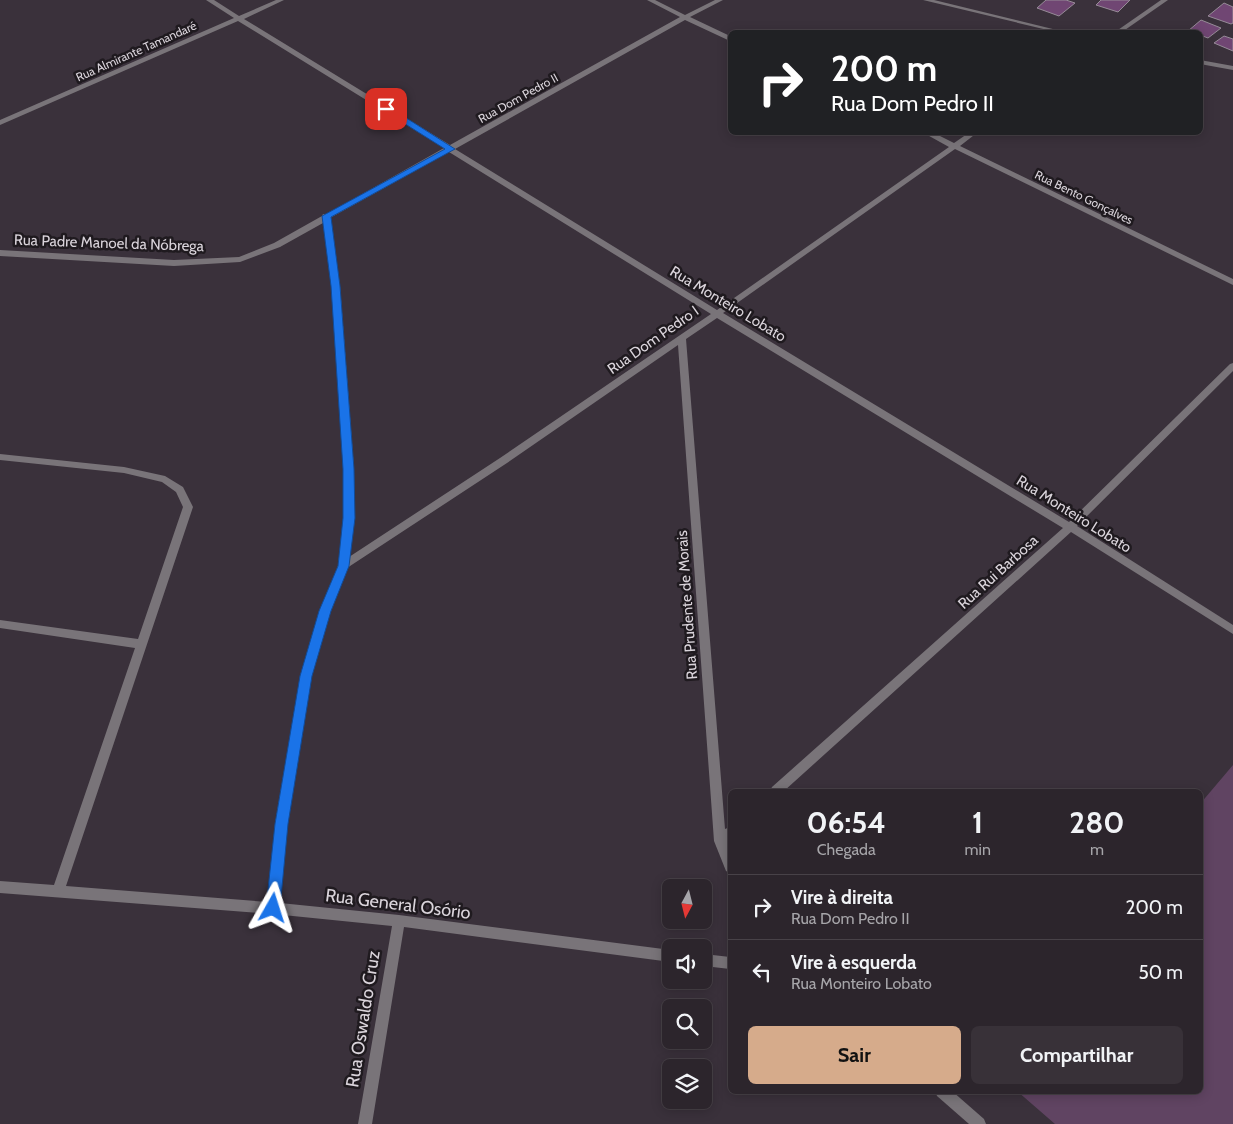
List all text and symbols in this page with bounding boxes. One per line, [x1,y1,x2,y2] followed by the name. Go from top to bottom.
[73,18,199,84] street label: Rua Almirante Tamandaré
[831,47,937,90] text: 200 m
[748,50,813,115] icon: right
[475,70,561,126] street label: Rua Dom Pedro II
[365,88,407,130] pin
[831,90,994,117] text: Rua Dom Pedro II
[372,95,400,123] icon: arrive
[1033,167,1136,227] street label: Rua Bento Gonçalves
[14,231,205,255] street label: Rua Padre Manoel da Nóbrega
[667,262,789,346] street label: Rua Monteiro Lobato
[604,302,702,378] street label: Rua Dom Pedro I
[1013,471,1135,557] street label: Rua Monteiro Lobato
[673,530,701,680] street label: Rua Prudente de Morais
[954,531,1042,613] street label: Rua Rui Barbosa
[807,804,886,841] text: 06:54
[972,804,983,841] text: 1
[1069,804,1125,841] text: 280
[817,840,876,859] text: Chegada
[964,840,991,859] text: min
[1090,840,1104,859] text: m
[662,879,712,929] north arrow
[662,879,712,1109] map controls
[246,881,298,933] position arrow
[324,884,472,924] street label: Rua General Osório
[791,886,893,909] text: Vire à direita
[748,893,776,921] icon: right
[1126,896,1183,919] text: 200 m
[791,909,910,928] text: Rua Dom Pedro II
[662,939,712,989] button: sound
[341,948,385,1089] street label: Rua Oswaldo Cruz
[791,951,917,974] text: Vire à esquerda
[748,958,776,986] icon: left
[1139,961,1183,984] text: 50 m
[791,974,932,993] text: Rua Monteiro Lobato
[662,999,712,1049] button: search
[748,1026,961,1084] button: Sair
[971,1026,1183,1084] button: Compartilhar
[662,1059,712,1109] button: layers

